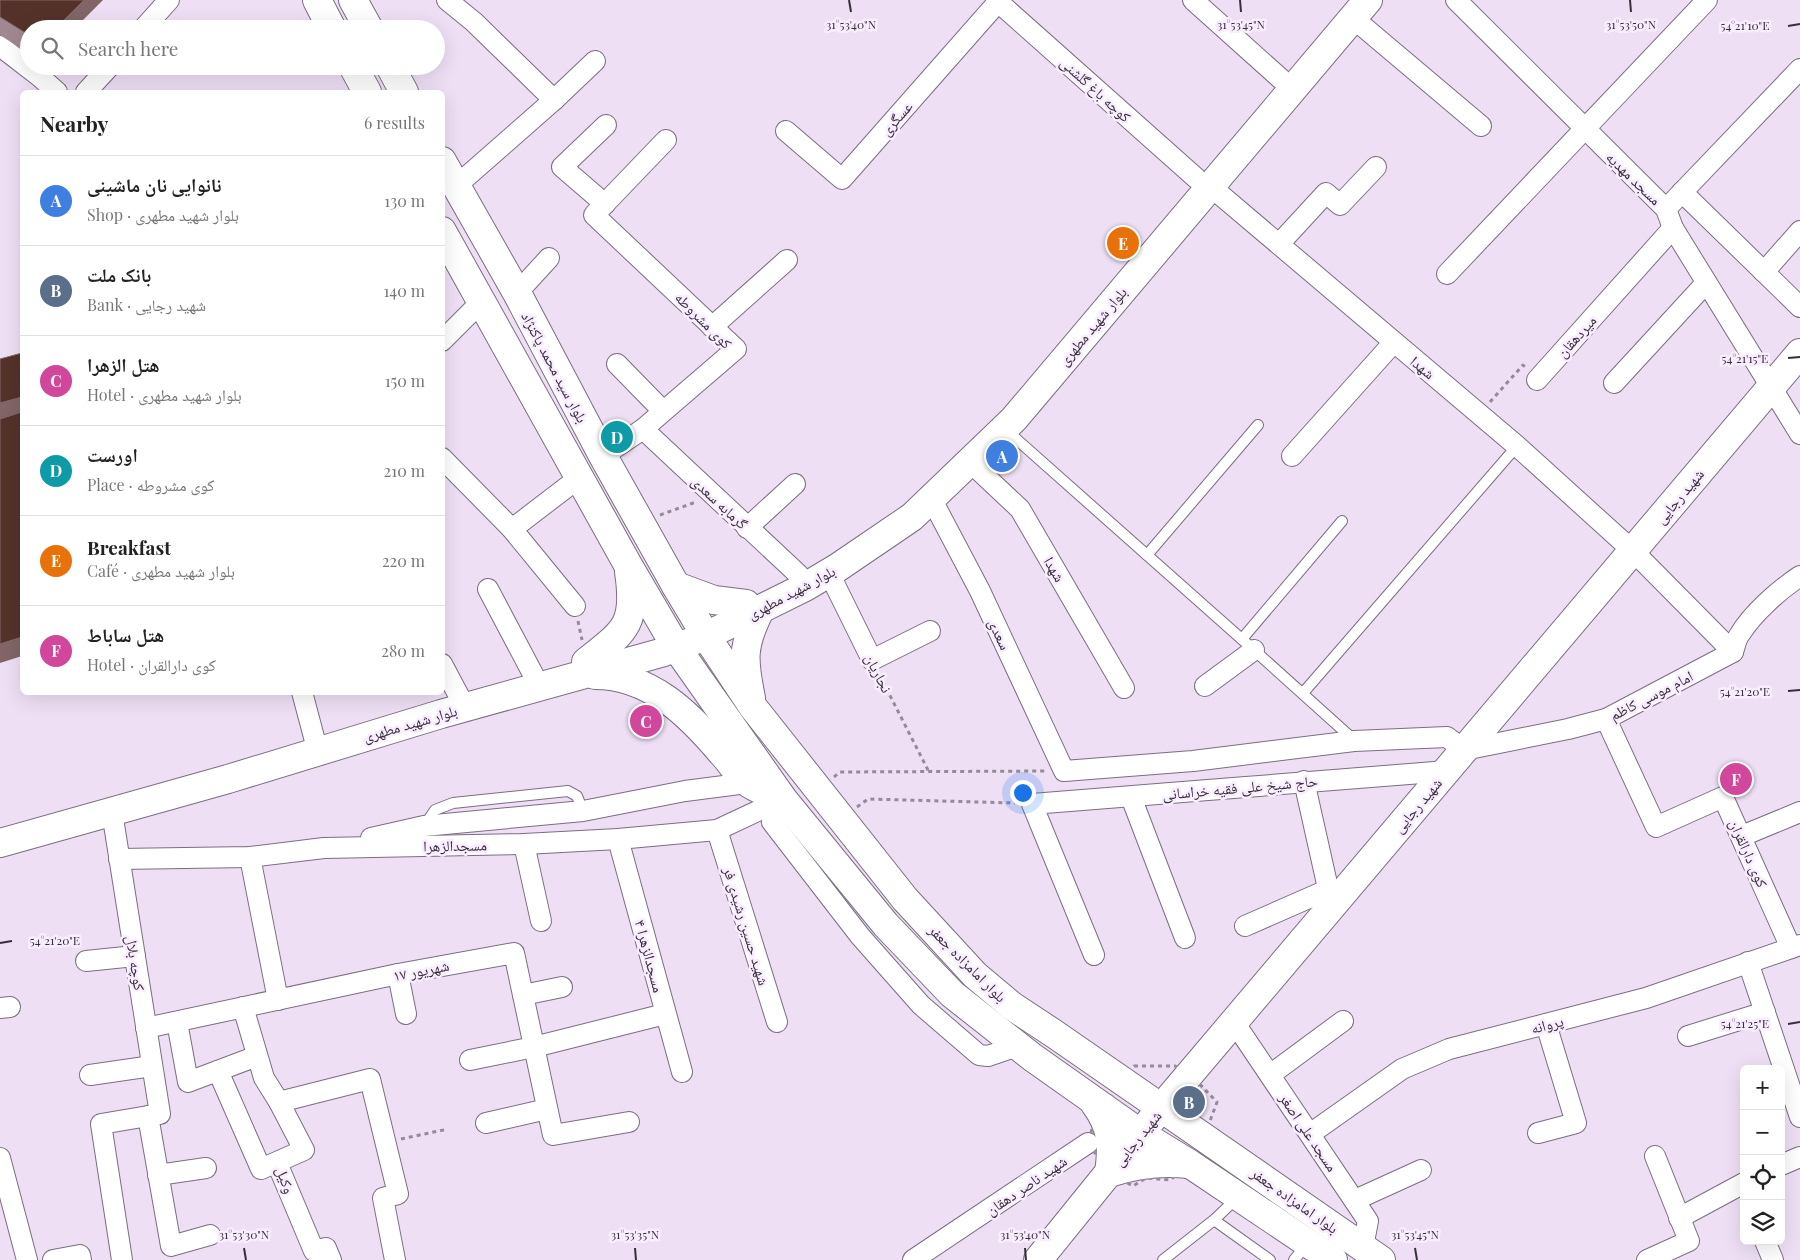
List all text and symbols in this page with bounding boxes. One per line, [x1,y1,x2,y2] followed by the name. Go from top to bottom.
[826,16,877,32] text: 31°53'40"N
[1217,16,1266,32] text: 31°53'45"N
[1606,16,1657,32] text: 31°53'50"N
[1720,17,1770,33] text: 54°21'10"E
[20,20,445,75] search box
[38,34,66,62] icon: search
[78,35,178,61] text: Search here
[1056,52,1136,127] street label: کوچه باغ گلشنی
[875,96,918,140] street label: عسگری
[40,109,109,137] text: Nearby
[364,112,425,133] text: 6 results
[1602,147,1666,209] street label: مسجد مهدیه
[87,171,222,197] text: نانوایی نان ماشینی
[51,190,61,211] text: A
[384,190,425,211] text: 130 m
[87,204,239,225] text: Shop · بلوار شهید مطهری
[1107,224,1139,262] pin: E
[87,261,151,287] text: بانک ملت
[51,280,61,301] text: B
[383,280,425,301] text: 140 m
[1053,282,1132,370] street label: بلوار شهید مطهری
[670,287,737,354] street label: کوی مشروطه
[87,294,206,315] text: Bank · شهید رجایی
[517,308,593,426] street label: بلوار سید محمد پاکنژاد
[1552,310,1601,362] street label: میردهقان
[1722,350,1768,366] text: 54°21'15"E
[87,351,160,377] text: هتل الزهرا
[1407,351,1440,383] street label: شهدا
[50,370,62,391] text: C
[385,370,425,391] text: 150 m
[87,384,242,405] text: Hotel · بلوار شهید مطهری
[601,418,633,456] pin: D
[986,437,1018,475] pin: A
[87,441,138,467] text: اورست
[50,460,62,481] text: D
[384,460,425,481] text: 210 m
[1650,464,1709,529] street label: شهید رجایی
[687,471,753,534] street label: گرمابه سعدی
[87,474,214,495] text: Place · کوی مشروطه
[87,534,171,560] text: Breakfast
[51,550,61,571] text: E
[382,550,425,571] text: 220 m
[1040,553,1070,585] street label: شهدا
[87,560,235,581] text: Café · بلوار شهید مطهری
[743,560,839,625] street label: بلوار شهید مطهری
[983,615,1016,653] street label: سعدی
[87,621,164,647] text: هتل ساباط
[51,640,61,661] text: F
[381,640,425,661] text: 280 m
[860,650,897,696] street label: نجاریان
[87,654,216,675] text: Hotel · کوی دارالقران
[1606,665,1696,725] street label: امام موسی کاظم
[1720,683,1770,699] text: 54°21'20"E
[361,700,460,747] street label: بلوار شهید مطهری
[630,702,662,740] pin: C
[1720,760,1752,798] pin: F
[1161,770,1319,805] street label: حاج شیخ علی فقیه خراسانی
[1388,773,1447,838] street label: شهید رجایی
[1010,780,1036,806] your location
[1724,816,1773,891] street label: کوی دارالقران
[423,834,487,856] street label: مسجدالزهرا
[718,863,775,988] street label: شهید حسین رشیدی فر
[631,917,669,995] street label: مسجدالزهرا ۴
[924,919,1011,1006] street label: بلوار امامزاده جعفر
[30,932,80,948] text: 54°21'20"E
[121,934,150,992] street label: کوچه بلال
[391,955,451,985] street label: ۱۷ شهریور
[1529,1010,1565,1038] street label: پروانه
[1721,1015,1769,1031] text: 54°21'25"E
[1740,1065,1785,1245] map controls
[1740,1065,1785,1110] button: +
[1173,1083,1205,1121] pin: B
[1274,1088,1343,1176] street label: مسجد علی اصغر
[1108,1106,1167,1171] street label: شهید رجایی
[1740,1110,1785,1155] button: −
[982,1150,1071,1220] street label: شهید ناصر دهقان
[1740,1155,1785,1200] button: locate
[1247,1162,1343,1238] street label: بلوار امامزاده جعفر
[271,1164,300,1197] street label: وکیل
[1740,1200,1785,1245] button: layers
[219,1226,270,1242] text: 31°53'30"N
[611,1226,660,1242] text: 31°53'35"N
[1000,1226,1051,1242] text: 31°53'40"N
[1391,1226,1440,1242] text: 31°53'45"N

